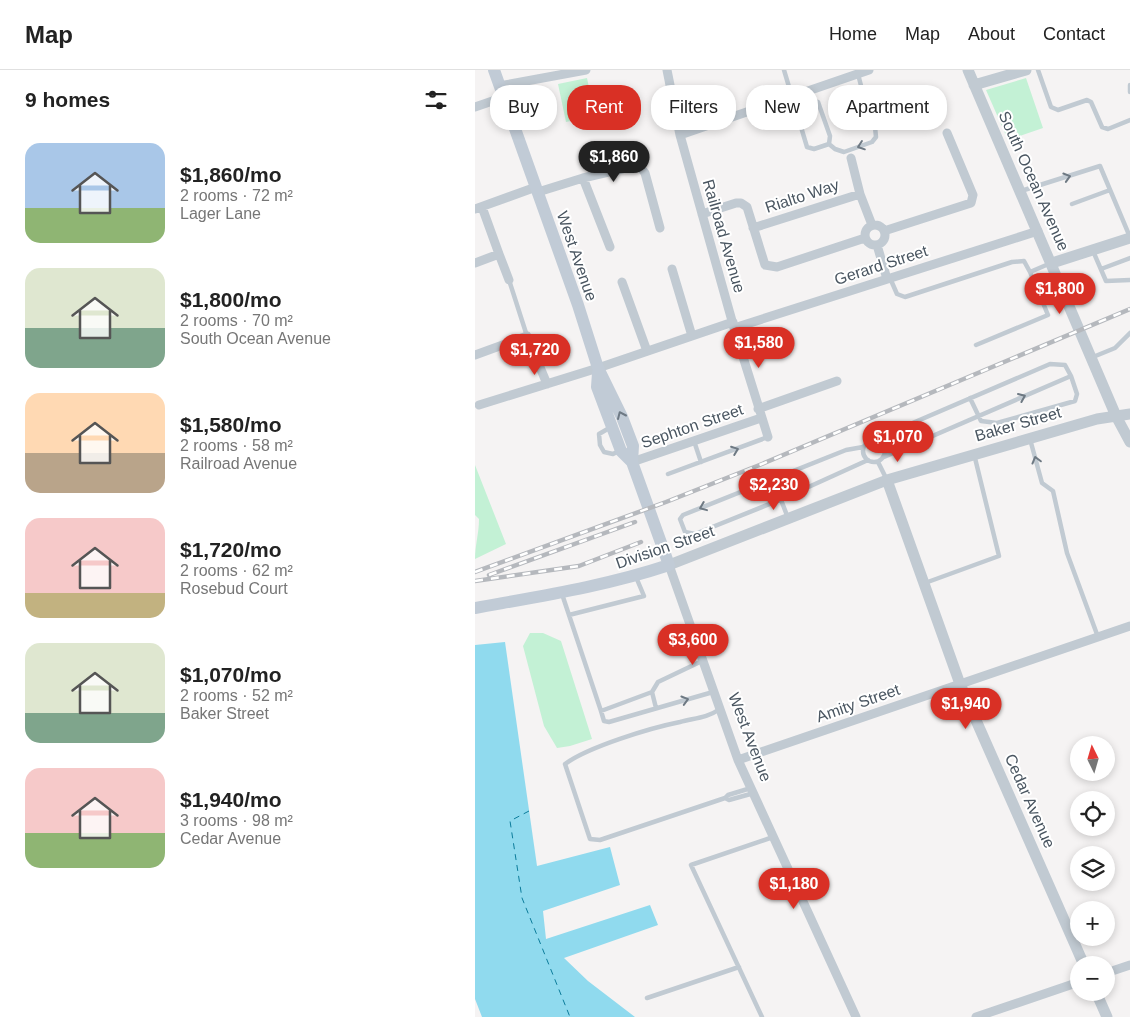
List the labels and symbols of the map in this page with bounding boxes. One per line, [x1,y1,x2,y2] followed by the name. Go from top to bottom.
[996,109,1073,253] street label: South Ocean Avenue
[573,140,655,183] pin: $1,860
[858,140,866,150] one-way arrow
[1063,172,1071,182] one-way arrow
[763,176,841,216] street label: Rialto Way
[700,177,748,295] street label: Railroad Avenue
[554,209,600,303] street label: West Avenue
[832,242,930,288] street label: Gerard Street
[1019,272,1101,315] pin: $1,800
[718,326,800,369] pin: $1,580
[494,334,576,376] pin: $1,720
[1017,393,1026,403] one-way arrow
[639,400,746,451] street label: Sephton Street
[973,403,1064,444] street label: Baker Street
[617,412,627,421] one-way arrow
[857,420,939,463] pin: $1,070
[730,446,739,456] one-way arrow
[1031,457,1041,465] one-way arrow
[733,468,815,511] pin: $2,230
[699,500,708,511] one-way arrow
[613,522,717,572] street label: Division Street
[652,624,734,666] pin: $3,600
[814,681,902,725] street label: Amity Street
[925,688,1007,730] pin: $1,940
[725,690,775,784] street label: West Avenue
[681,695,689,705] one-way arrow
[1070,736,1115,781] north arrow
[1002,751,1058,851] street label: Cedar Avenue
[753,868,835,910] pin: $1,180

